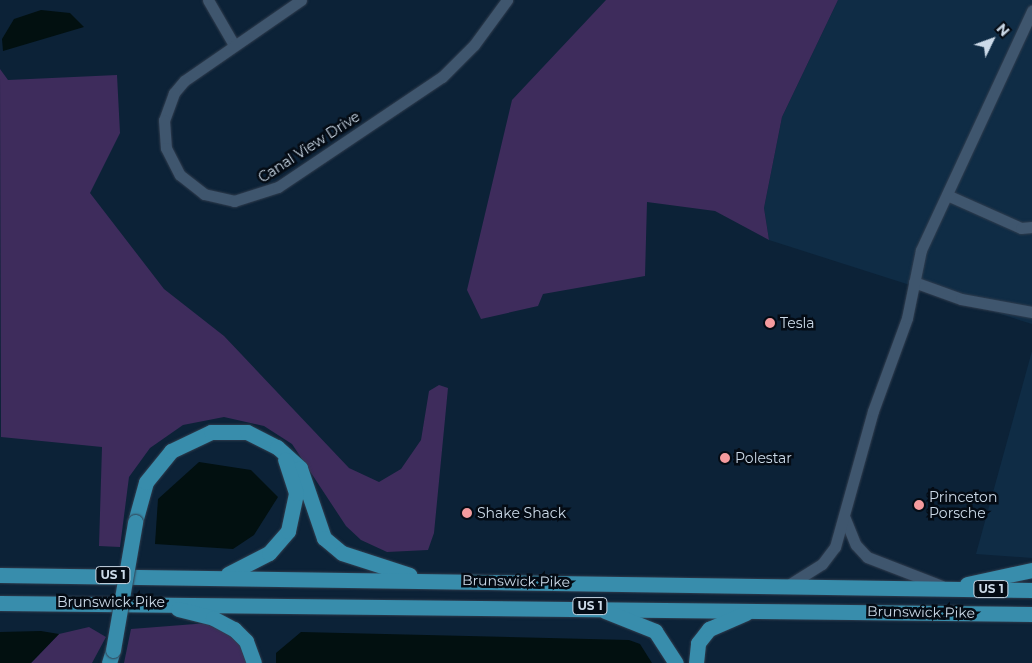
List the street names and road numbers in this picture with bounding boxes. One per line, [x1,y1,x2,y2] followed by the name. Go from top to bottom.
[255,108,363,186] street label: Canal View Drive
[94,566,132,584] road number: US 1
[462,572,570,590] street label: Brunswick Pike
[972,580,1010,598] road number: US 1
[57,594,165,610] street label: Brunswick Pike
[571,596,609,616] road number: US 1
[867,603,975,621] street label: Brunswick Pike

